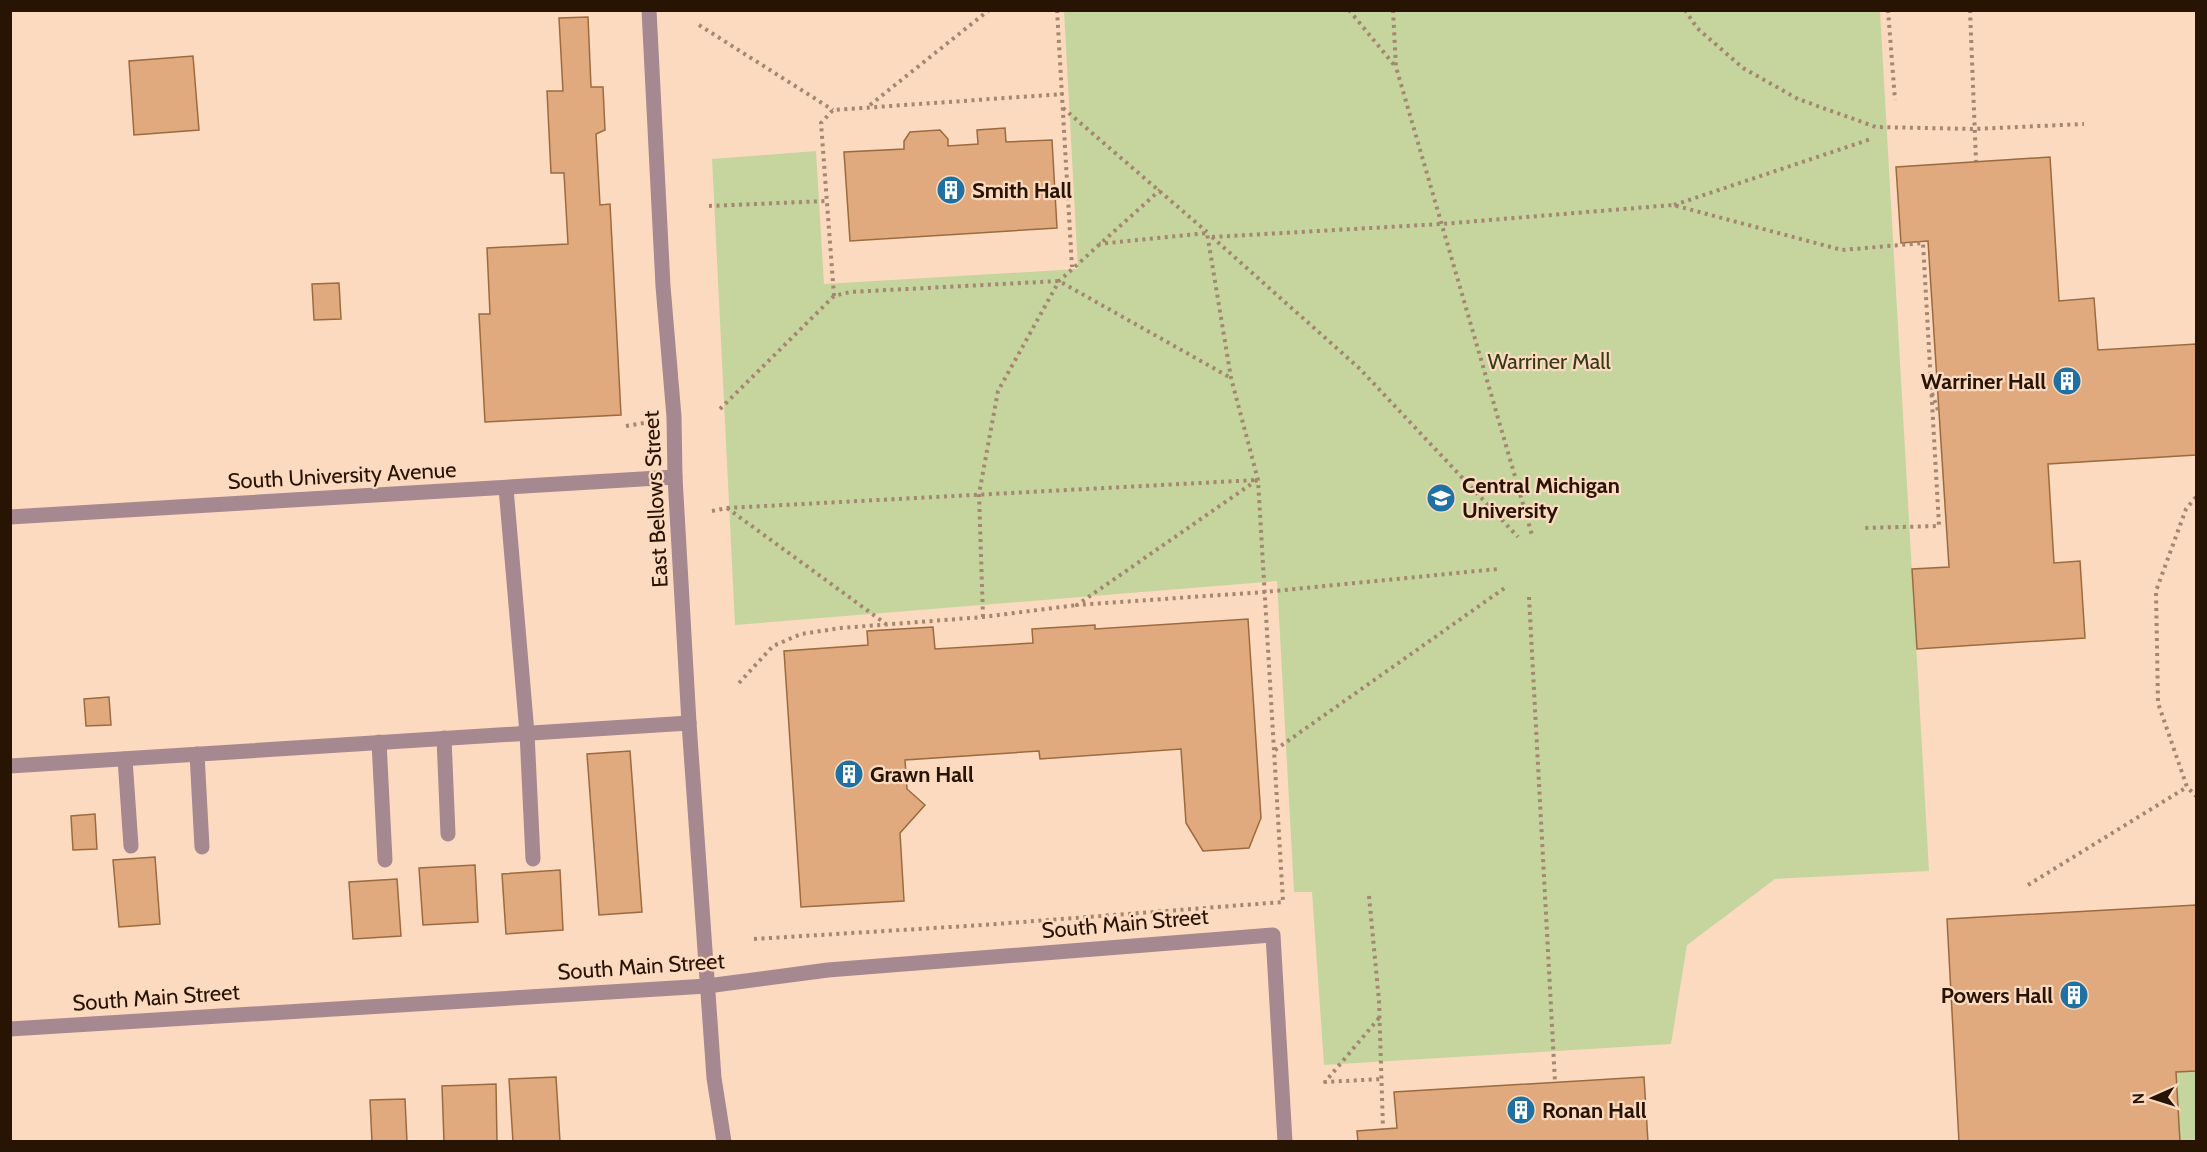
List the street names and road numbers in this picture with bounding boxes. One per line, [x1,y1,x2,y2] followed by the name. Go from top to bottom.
[637,409,674,588] street label: East Bellows Street
[227,456,457,495] street label: South University Avenue
[1040,903,1210,944] street label: South Main Street
[557,947,726,986] street label: South Main Street
[72,978,241,1017] street label: South Main Street

